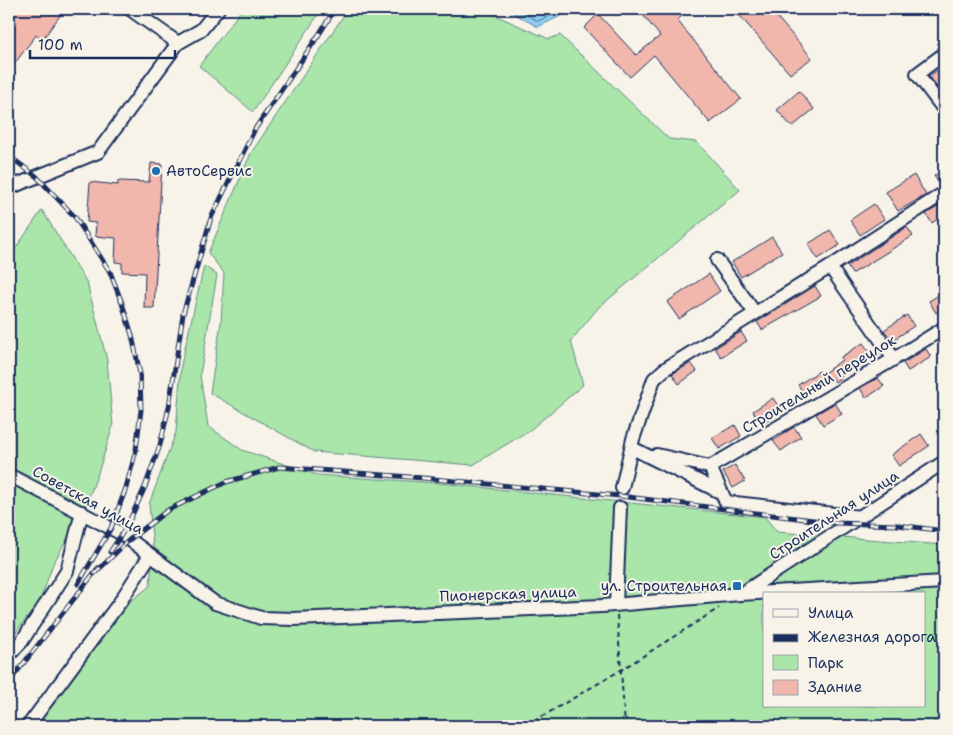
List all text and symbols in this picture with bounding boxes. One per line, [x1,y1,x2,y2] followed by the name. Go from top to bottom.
[30,28,175,60] scale bar
[38,35,83,55] text: 100 m
[166,161,252,181] place label: АвтоСервис
[150,165,162,177] marker: АвтоСервис
[738,330,900,438] street label: Строительный переулок
[29,461,148,539] street label: Советская улица
[765,465,903,564] street label: Строительная улица
[601,576,727,596] place label: ул. Строительная
[731,580,743,592] marker: ул. Строительная
[439,582,578,606] street label: Пионерская улица
[763,592,926,708] legend
[808,603,854,623] text: Улица
[808,627,936,647] text: Железная дорога
[808,653,844,673] text: Парк
[808,677,862,697] text: Здание

